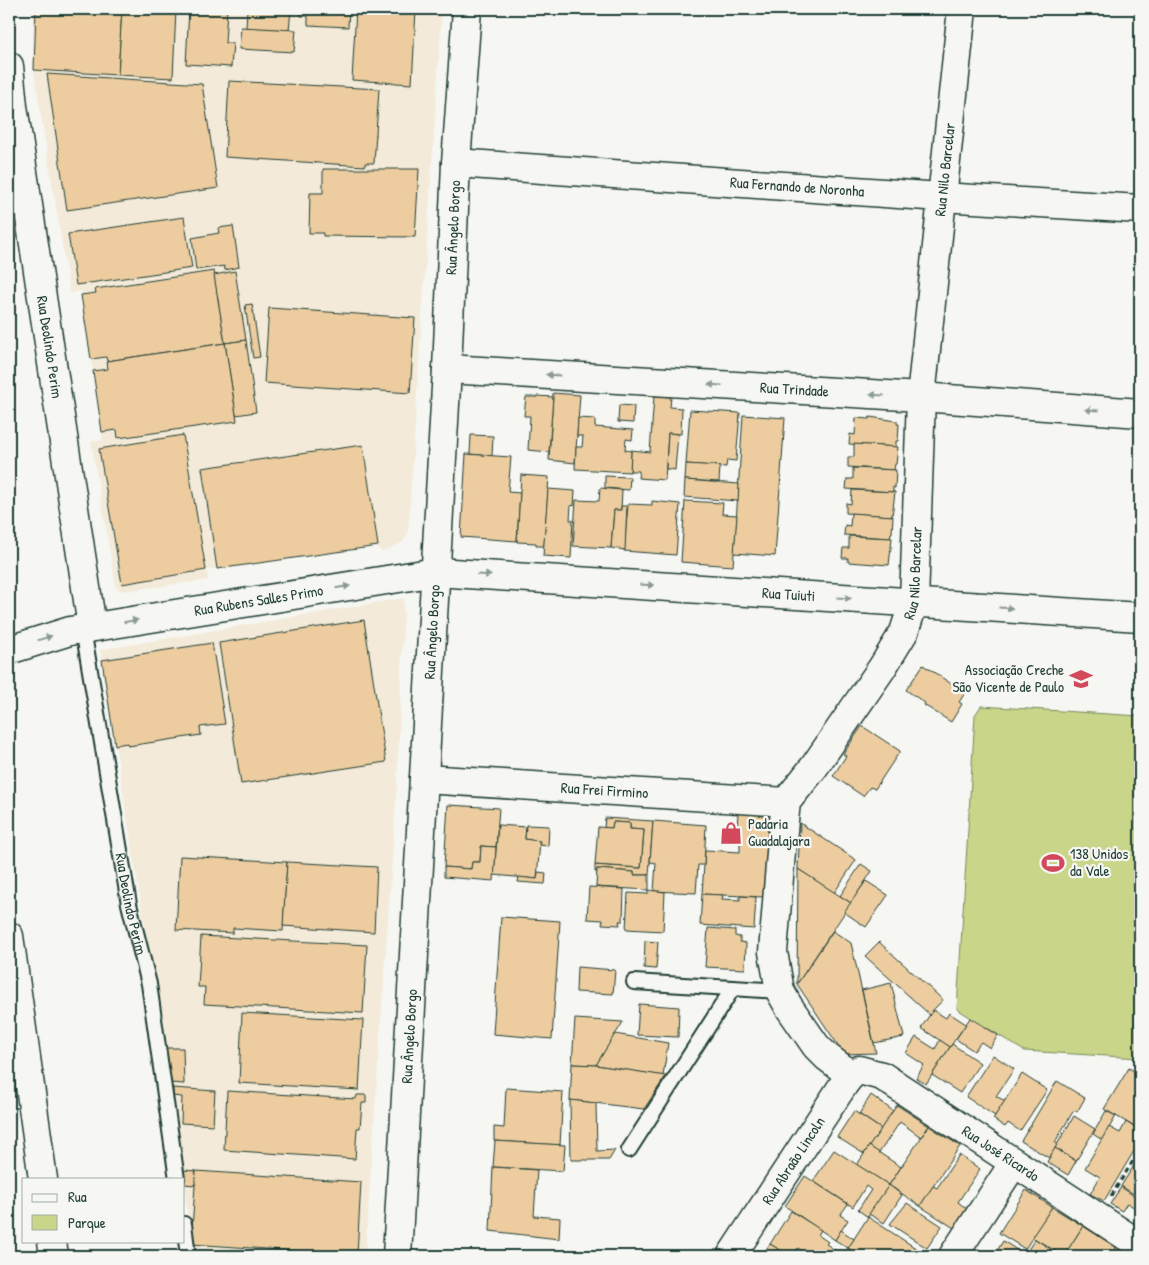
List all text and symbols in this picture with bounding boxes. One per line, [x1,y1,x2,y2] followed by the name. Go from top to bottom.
[929,122,960,217] street label: Rua Nilo Barcelar
[729,171,865,202] street label: Rua Fernando de Noronha
[440,180,465,275] street label: Rua Ângelo Borgo
[32,294,68,400] street label: Rua Deolindo Perim
[544,371,560,379] one-way arrow
[759,377,829,402] street label: Rua Trindade
[707,380,723,388] one-way arrow
[869,390,885,398] one-way arrow
[1083,405,1099,413] one-way arrow
[898,526,927,622] street label: Rua Nilo Barcelar
[477,572,493,580] one-way arrow
[193,579,325,621] street label: Rua Rubens Salles Primo
[639,582,655,590] one-way arrow
[762,582,816,606] street label: Rua Tuiuti
[335,583,351,591] one-way arrow
[419,584,445,680] street label: Rua Ângelo Borgo
[836,594,852,602] one-way arrow
[998,604,1014,612] one-way arrow
[123,617,139,625] one-way arrow
[38,634,53,642] one-way arrow
[952,659,1064,697] place label: Associação Creche São Vicente de Paulo
[1068,666,1094,692] school or university icon: Associação Creche São Vicente de Paulo
[560,777,649,803] street label: Rua Frei Firmino
[748,813,810,851] place label: Padaria Guadalajara
[718,820,744,846] shop icon: Padaria Guadalajara
[1070,843,1128,881] place label: 138 Unidos da Vale
[1040,850,1066,876] sports icon: 138 Unidos da Vale
[111,851,152,957] street label: Rua Deolindo Perim
[396,988,422,1084] street label: Rua Ângelo Borgo
[757,1112,830,1208] street label: Rua Abraão Lincoln
[958,1120,1044,1186] street label: Rua José Ricardo
[22,1178,185,1242] legend
[68,1186,87,1207] text: Rua
[68,1212,106,1233] text: Parque

